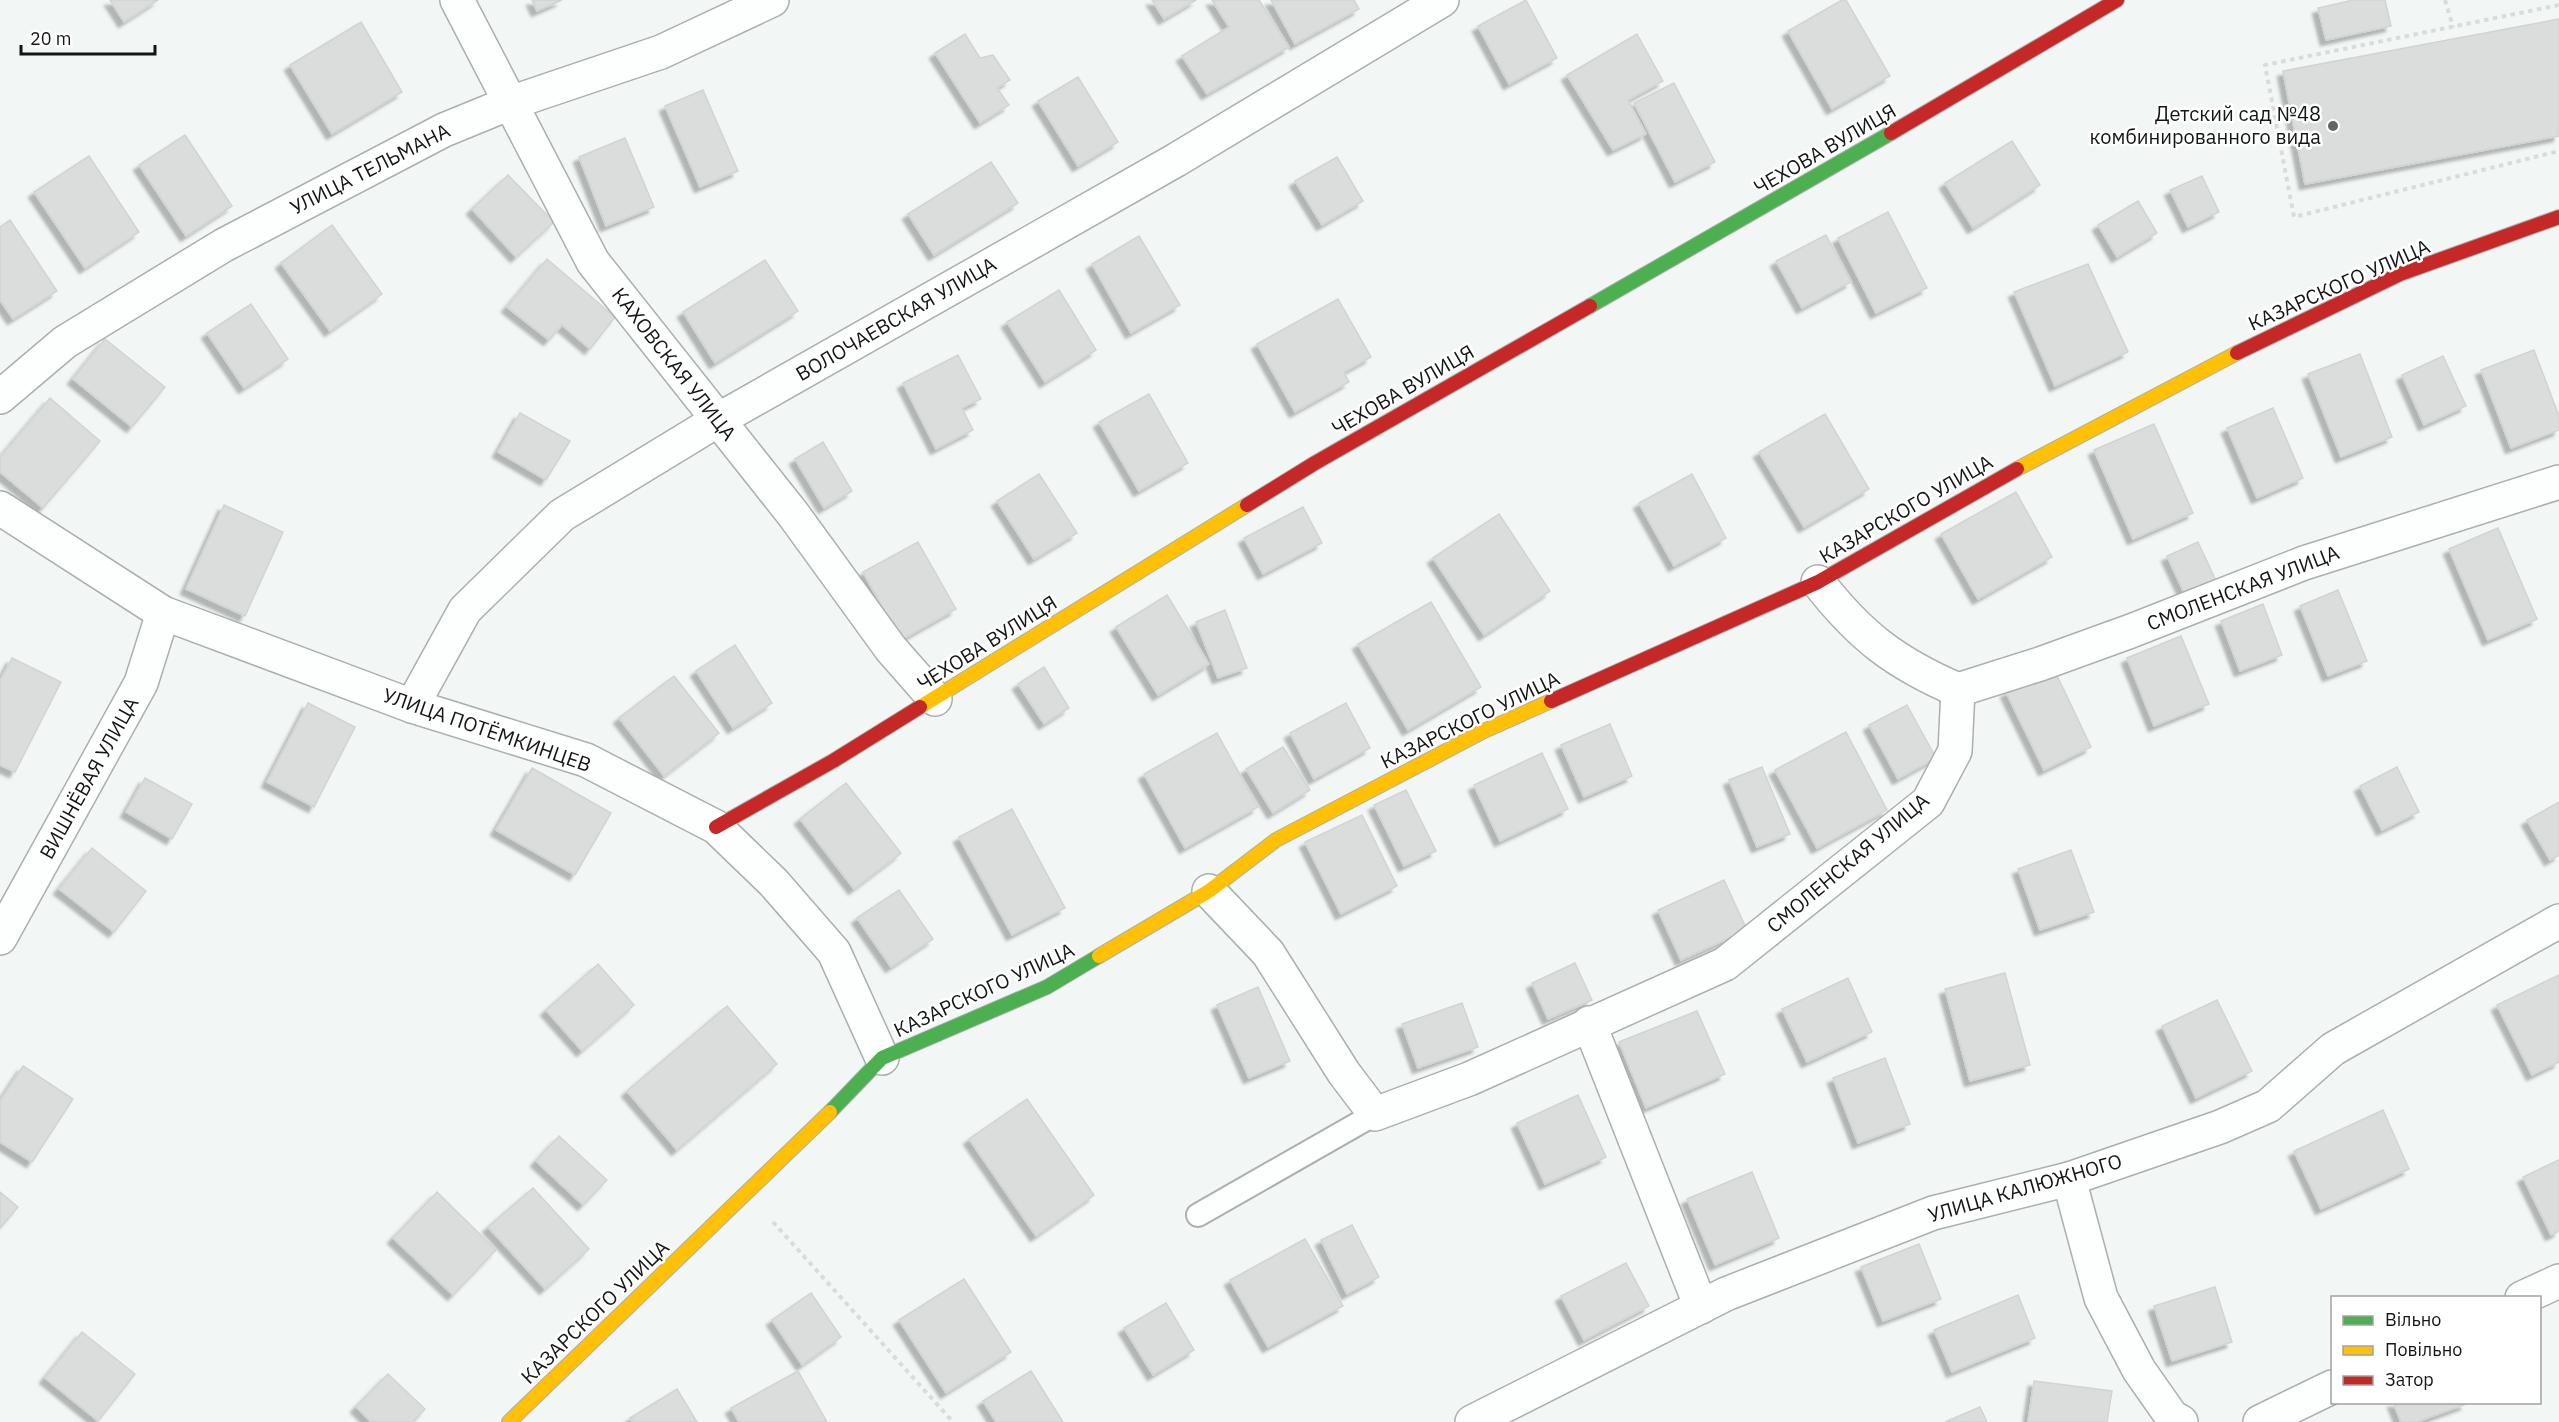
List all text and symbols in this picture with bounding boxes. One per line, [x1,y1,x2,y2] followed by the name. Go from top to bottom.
[21,18,154,56] scale bar
[30,27,72,50] text: 20 m
[1749,97,1901,200] street label: ЧЕХОВА ВУЛИЦЯ
[2090,100,2321,150] place label: Детский сад №48 комбинированного вида
[285,116,455,221] street label: УЛИЦА ТЕЛЬМАНА
[2326,119,2340,133] marker: Детский сад №48 комбинированного вида
[2244,232,2434,337] street label: КАЗАРСКОГО УЛИЦА
[791,250,1001,387] street label: ВОЛОЧАЕВСКАЯ УЛИЦА
[606,282,743,446] street label: КАХОВСКАЯ УЛИЦА
[1327,338,1479,441] street label: ЧЕХОВА ВУЛИЦЯ
[1814,448,1998,569] street label: КАЗАРСКОГО УЛИЦА
[2143,538,2343,637] street label: СМОЛЕНСКАЯ УЛИЦА
[912,589,1062,696] street label: ЧЕХОВА ВУЛИЦЯ
[1376,664,1564,775] street label: КАЗАРСКОГО УЛИЦА
[379,681,595,778] street label: УЛИЦА ПОТЁМКИНЦЕВ
[33,692,144,864] street label: ВИШНЁВАЯ УЛИЦА
[1761,787,1935,939] street label: СМОЛЕНСКАЯ УЛИЦА
[889,936,1079,1043] street label: КАЗАРСКОГО УЛИЦА
[1925,1147,2125,1228] street label: УЛИЦА КАЛЮЖНОГО
[515,1234,675,1389] street label: КАЗАРСКОГО УЛИЦА
[2331,1296,2541,1404] legend
[2385,1308,2441,1331] text: Вільно
[2385,1338,2462,1361] text: Повільно
[2385,1368,2434,1391] text: Затор

